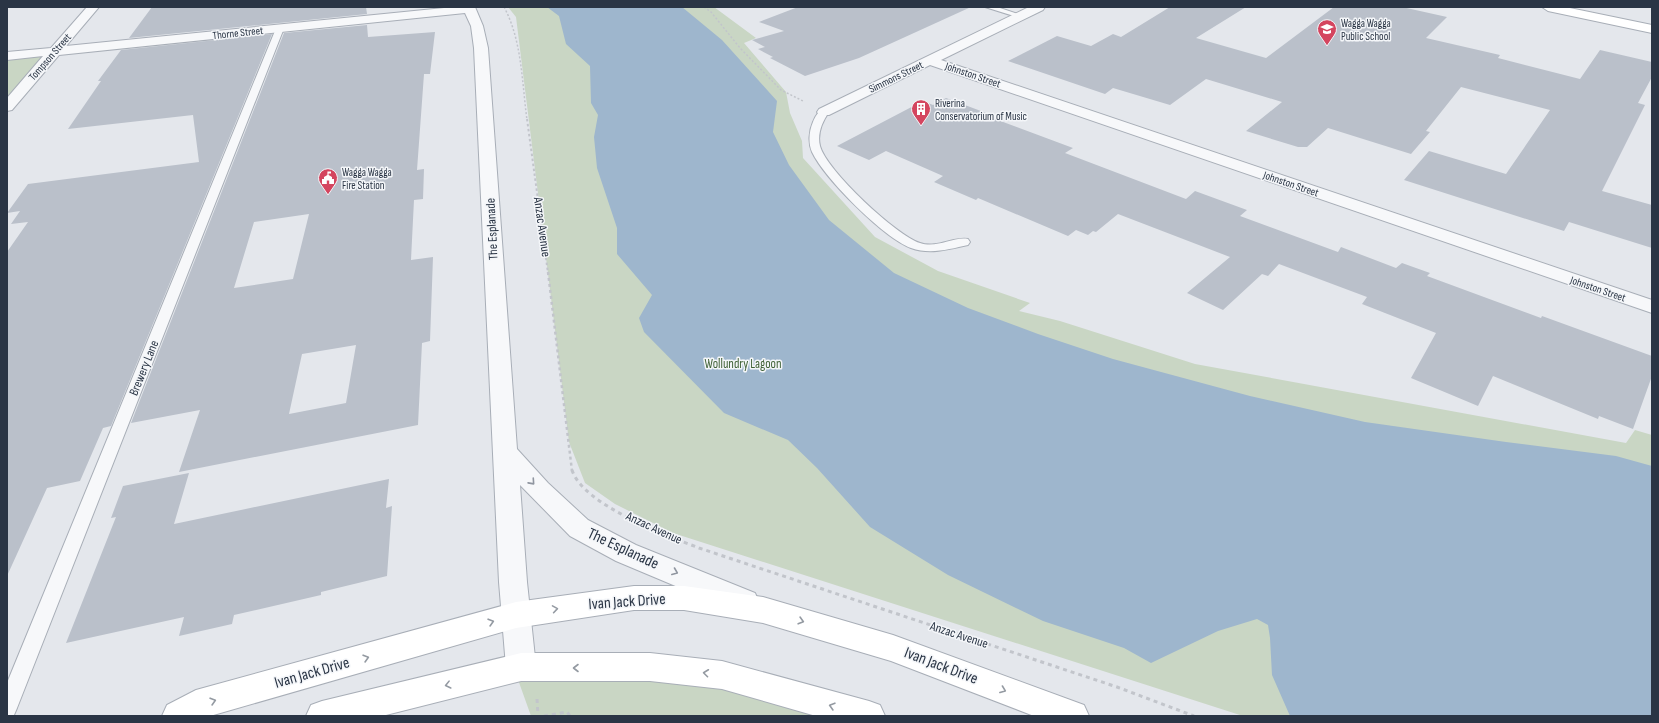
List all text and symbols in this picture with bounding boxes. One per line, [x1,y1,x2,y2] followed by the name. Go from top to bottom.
[1341,17,1391,43] place label: Wagga Wagga Public School
[1316,18,1338,46] school or university icon: Wagga Wagga Public School
[212,24,265,42] street label: Thorne Street
[26,30,74,83] street label: Tompson Street
[867,58,926,96] street label: Simmons Street
[943,59,1003,91] street label: Johnston Street
[935,97,1027,123] place label: Riverina Conservatorium of Music
[910,98,932,126] building icon: Riverina Conservatorium of Music
[342,166,392,192] place label: Wagga Wagga Fire Station
[317,167,339,195] public building icon: Wagga Wagga Fire Station
[1261,168,1321,200] street label: Johnston Street
[530,195,554,258] street label: Anzac Avenue
[482,198,502,260] street label: The Esplanade
[1568,273,1628,305] street label: Johnston Street
[126,338,162,398] street label: Brewery Lane
[704,356,782,372] park label: Wollundry Lagoon
[527,477,534,485] one-way arrow
[622,508,685,548] street label: Anzac Avenue
[584,524,662,574] street label: The Esplanade
[671,568,678,576] one-way arrow
[588,590,666,614] street label: Ivan Jack Drive
[552,605,558,614] one-way arrow
[797,616,804,625] one-way arrow
[487,618,494,627] one-way arrow
[927,618,990,652] street label: Anzac Avenue
[902,643,980,689] street label: Ivan Jack Drive
[272,653,352,693] street label: Ivan Jack Drive
[362,654,369,663] one-way arrow
[573,664,579,672] one-way arrow
[703,669,709,678] one-way arrow
[445,680,452,689] one-way arrow
[1000,685,1007,693] one-way arrow
[210,697,217,706] one-way arrow
[828,702,835,710] one-way arrow

